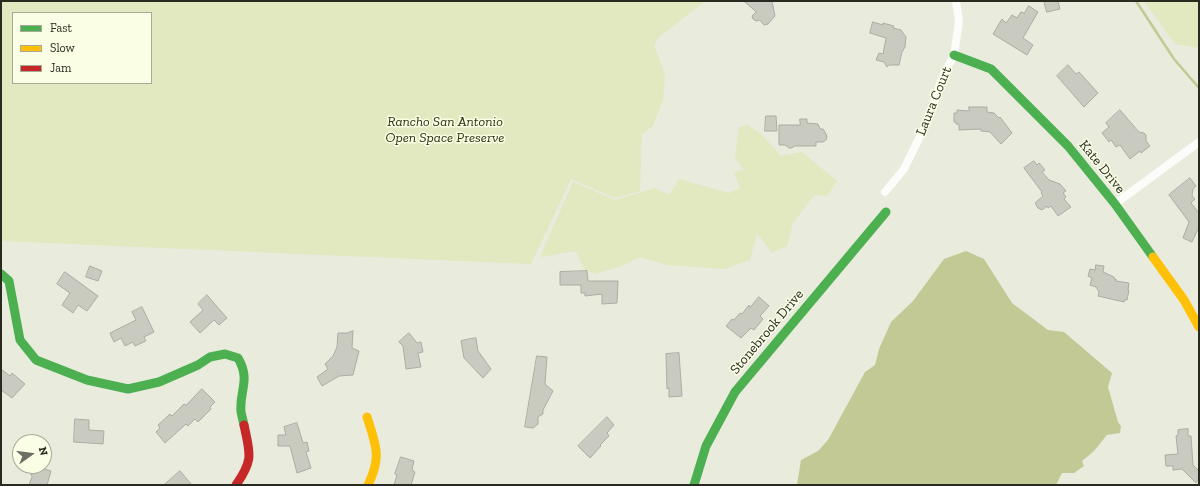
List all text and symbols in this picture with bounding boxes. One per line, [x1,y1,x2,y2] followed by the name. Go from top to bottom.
[12,12,152,84] legend
[50,21,72,35] text: Fast
[50,41,75,55] text: Slow
[50,61,71,75] text: Jam
[912,64,956,138] street label: Laura Court
[386,114,504,146] park label: Rancho San Antonio Open Space Preserve
[1075,137,1129,197] street label: Kate Drive
[727,286,807,378] street label: Stonebrook Drive
[12,434,52,474] north arrow
[36,446,50,457] text: N

